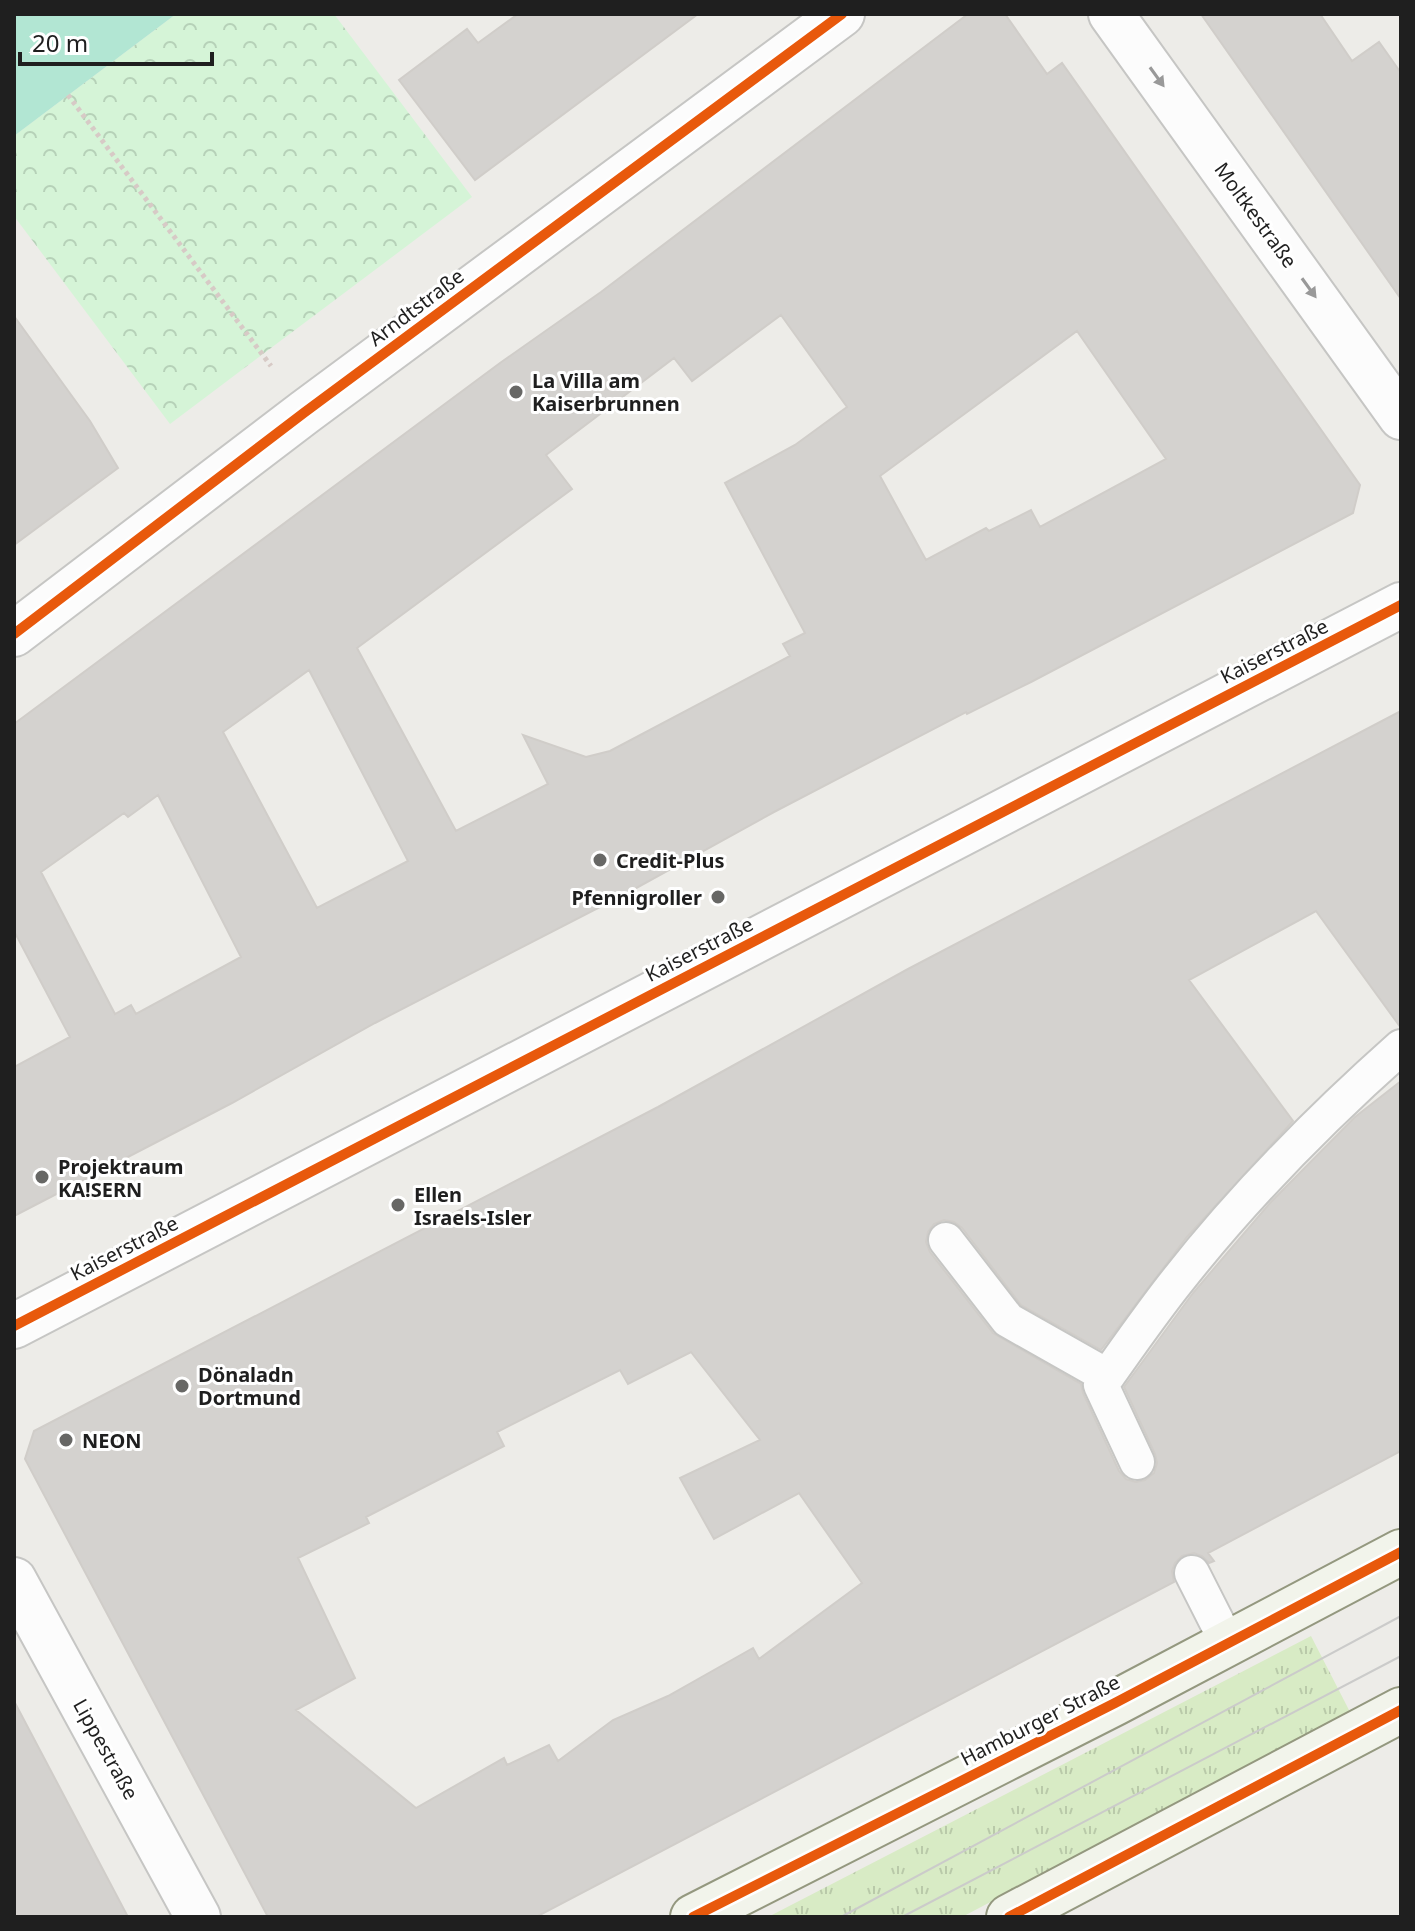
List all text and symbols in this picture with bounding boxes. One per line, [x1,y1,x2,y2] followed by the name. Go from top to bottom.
[20,16,212,66] scale bar
[32,26,88,59] text: 20 m
[1148,67,1164,88] one-way arrow
[1209,157,1303,273] street label: Moltkestraße
[363,262,469,352] street label: Arndtstraße
[1300,278,1316,299] one-way arrow
[532,367,680,417] place label: La Villa am Kaiserbrunnen
[507,383,525,401] marker: La Villa am Kaiserbrunnen
[1215,612,1333,690] street label: Kaiserstraße
[616,847,724,874] place label: Credit-Plus
[591,851,609,869] marker: Credit-Plus
[571,884,702,911] place label: Pfennigroller
[709,888,727,906] marker: Pfennigroller
[640,910,758,988] street label: Kaiserstraße
[58,1153,183,1203] place label: Projektraum KA!SERN
[33,1168,51,1186] marker: Projektraum KA!SERN
[414,1181,531,1231] place label: Ellen Israels-Isler
[389,1196,407,1214] marker: Ellen Israels-Isler
[65,1209,183,1287] street label: Kaiserstraße
[198,1361,301,1411] place label: Dönaladn Dortmund
[173,1377,191,1395] marker: Dönaladn Dortmund
[82,1427,142,1454] place label: NEON
[57,1431,75,1449] marker: NEON
[956,1668,1124,1772] street label: Hamburger Straße
[67,1694,145,1804] street label: Lippestraße

